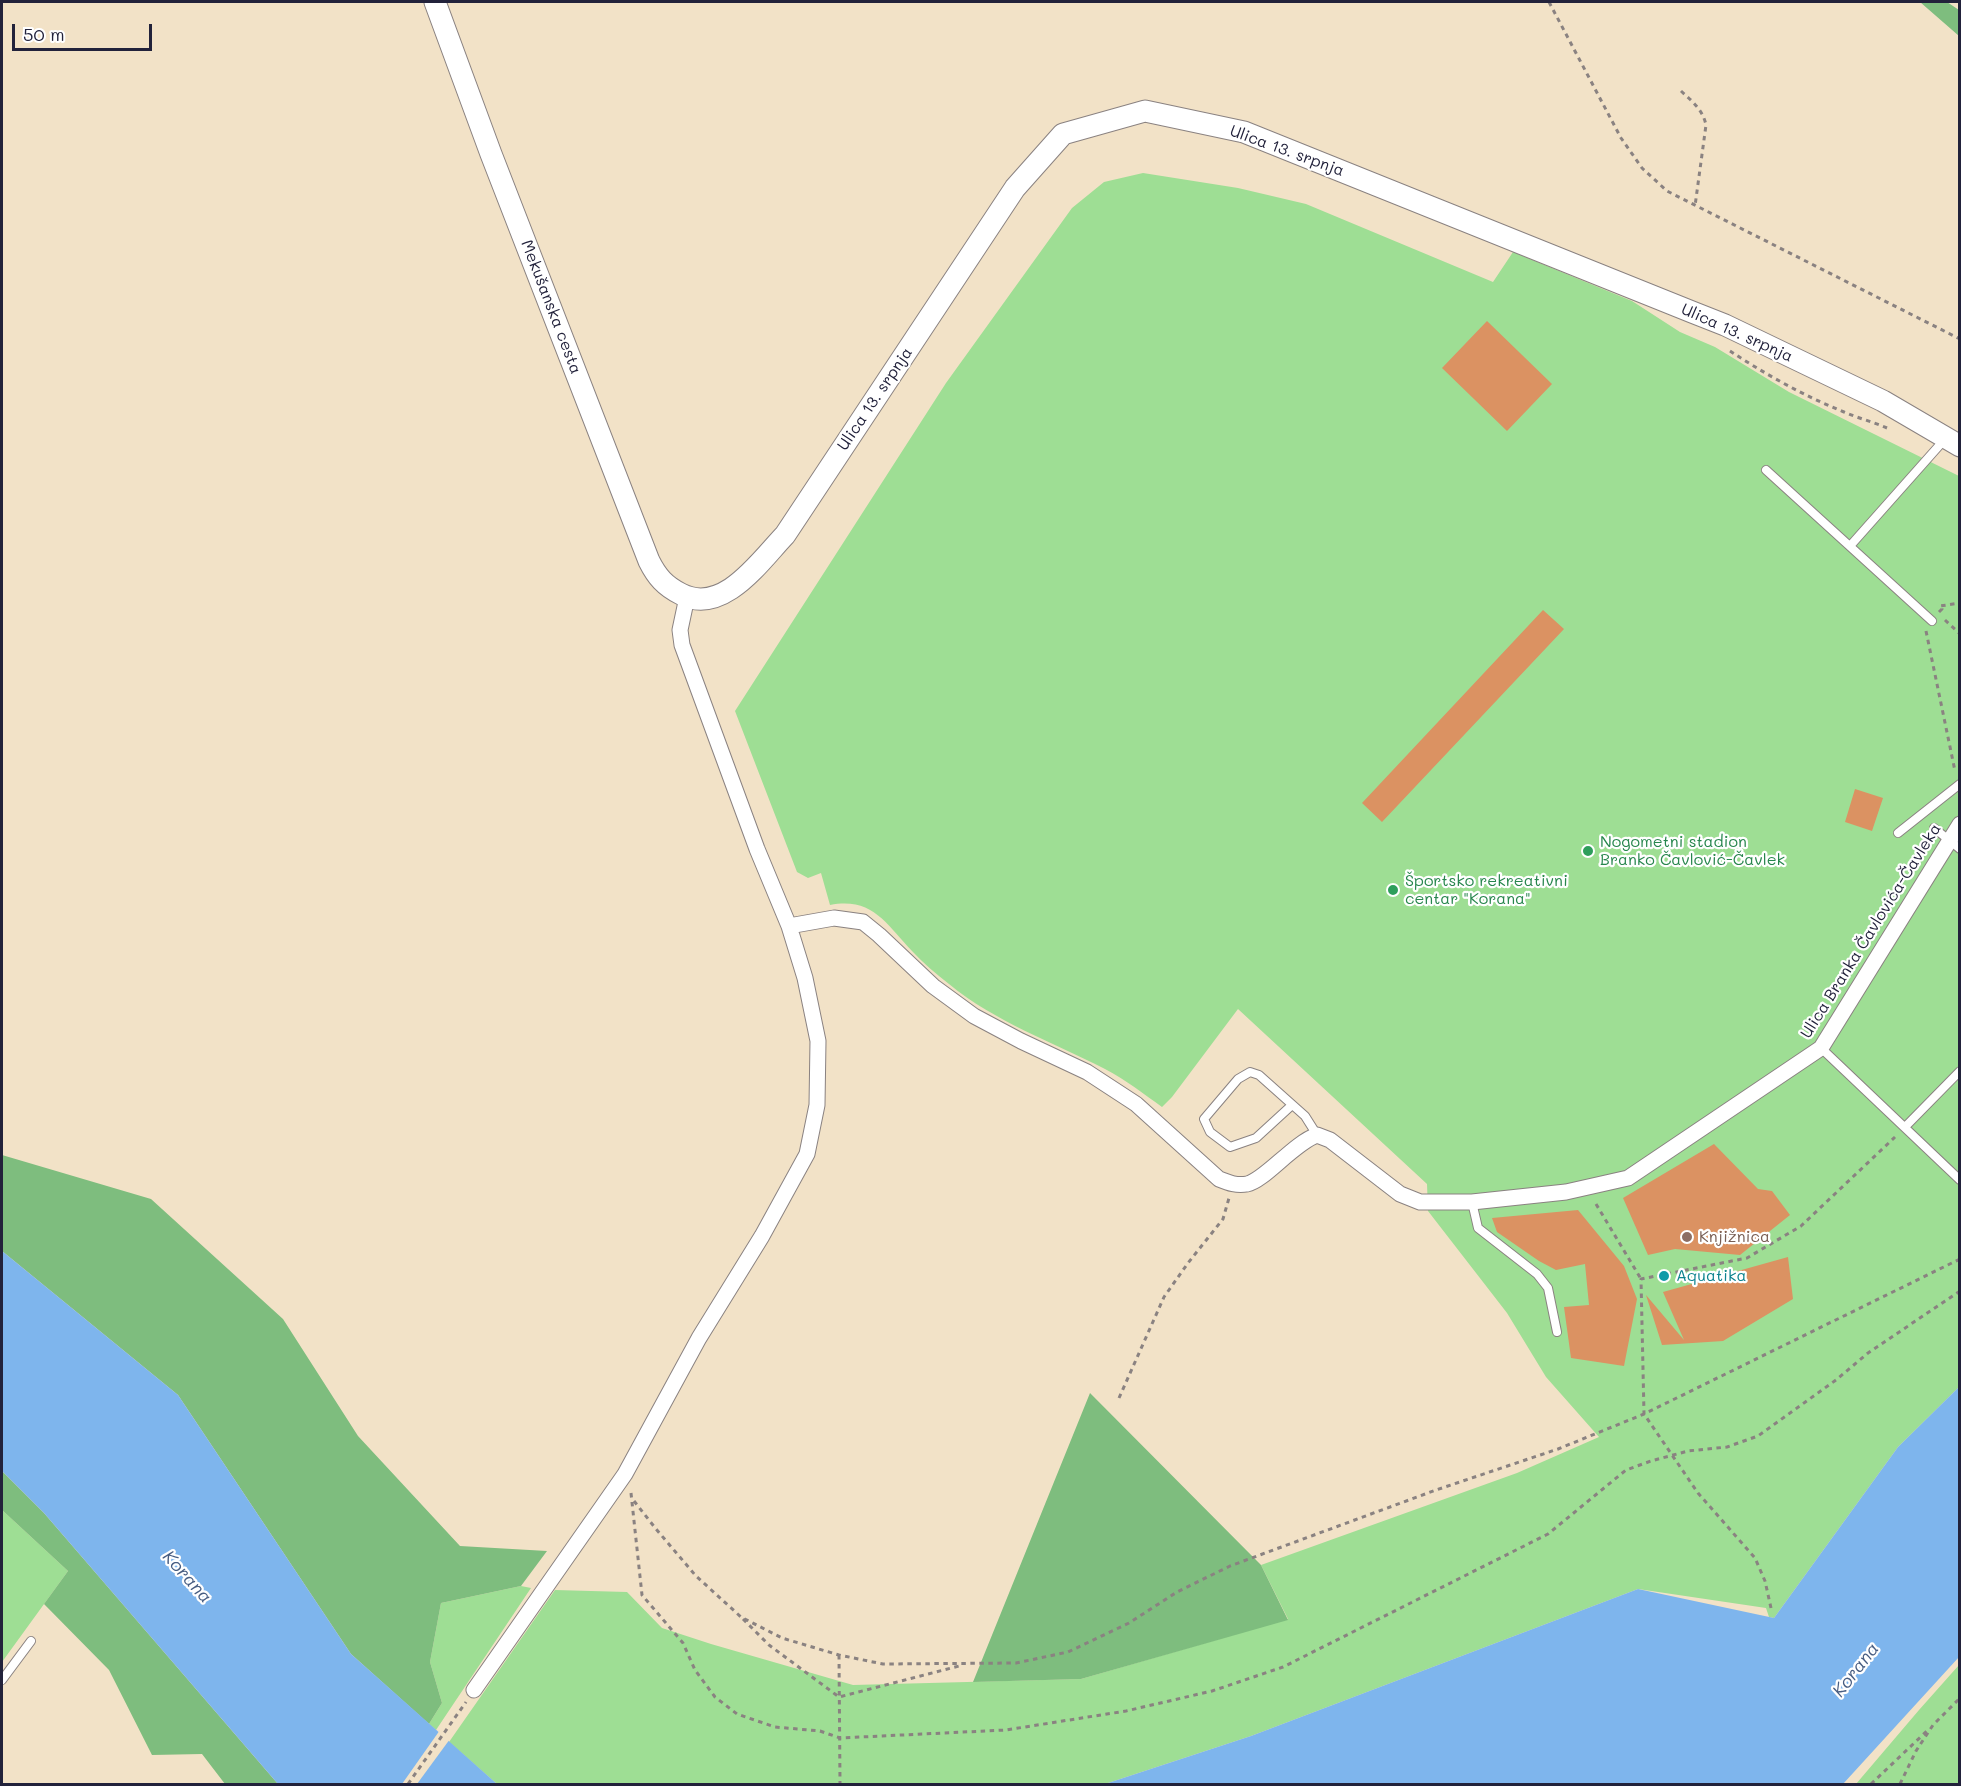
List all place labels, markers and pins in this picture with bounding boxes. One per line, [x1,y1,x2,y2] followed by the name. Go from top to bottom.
[1600,832,1785,870] place label: Nogometni stadion Branko Čavlović-Čavlek
[1581,844,1595,858] marker: Nogometni stadion Branko Čavlović-Čavlek
[1405,871,1568,909] place label: Športsko rekreativni centar "Korana"
[1386,883,1400,897] marker: Športsko rekreativni centar "Korana"
[1699,1227,1770,1247] place label: Knjižnica
[1680,1230,1694,1244] marker: Knjižnica
[1676,1266,1746,1286] place label: Aquatika
[1657,1269,1671,1283] marker: Aquatika

